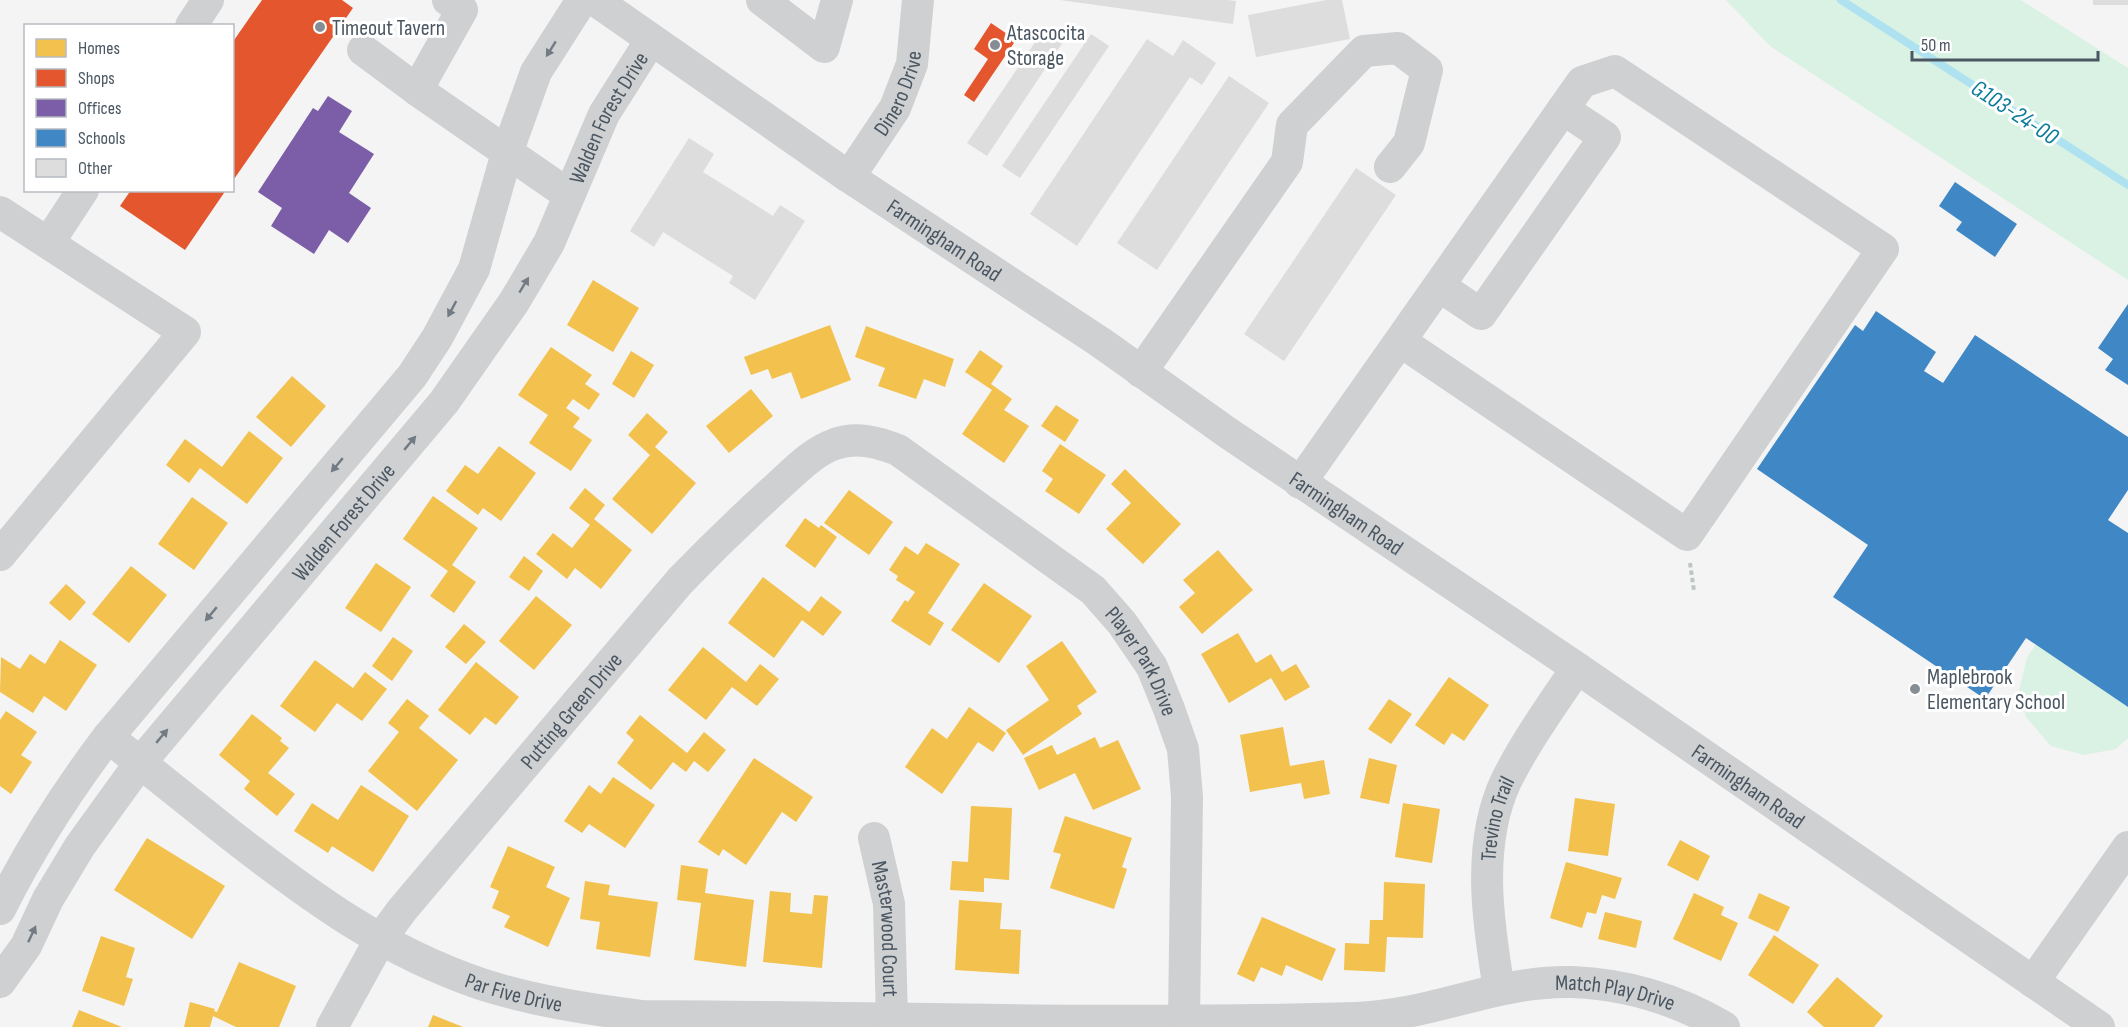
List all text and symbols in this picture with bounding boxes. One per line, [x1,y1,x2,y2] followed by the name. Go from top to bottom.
[332,15,445,42] place label: Timeout Tavern
[313,20,327,34] marker: Timeout Tavern
[1006,20,1085,72] place label: Atascocita Storage
[24,24,234,192] legend
[1912,24,2098,62] scale bar
[1921,35,1951,56] text: 50 m
[78,38,120,59] text: Homes
[988,38,1002,52] marker: Atascocita Storage
[545,41,556,58] one-way arrow
[564,47,655,188] street label: Walden Forest Drive
[868,50,928,141] street label: Dinero Drive
[78,68,115,89] text: Shops
[1966,74,2064,152] water label: G103-24-00
[78,98,121,119] text: Offices
[78,128,125,149] text: Schools
[78,158,112,179] text: Other
[881,194,1006,288] street label: Farmingham Road
[518,277,529,293] one-way arrow
[447,301,457,318] one-way arrow
[403,435,416,451] one-way arrow
[331,457,344,472] one-way arrow
[287,458,402,587] street label: Walden Forest Drive
[1284,466,1408,562] street label: Farmingham Road
[1099,601,1182,720] street label: Player Park Drive
[205,606,218,621] one-way arrow
[515,648,629,775] street label: Putting Green Drive
[1927,664,2065,716] place label: Maplebrook Elementary School
[1908,682,1922,696] marker: Maplebrook Elementary School
[155,729,168,744] one-way arrow
[1686,739,1810,836] street label: Farmingham Road
[1475,772,1521,862] street label: Trevino Trail
[865,858,903,997] street label: Masterwood Court
[27,925,36,942] one-way arrow
[461,968,565,1019] street label: Par Five Drive
[1555,970,1679,1017] street label: Match Play Drive

